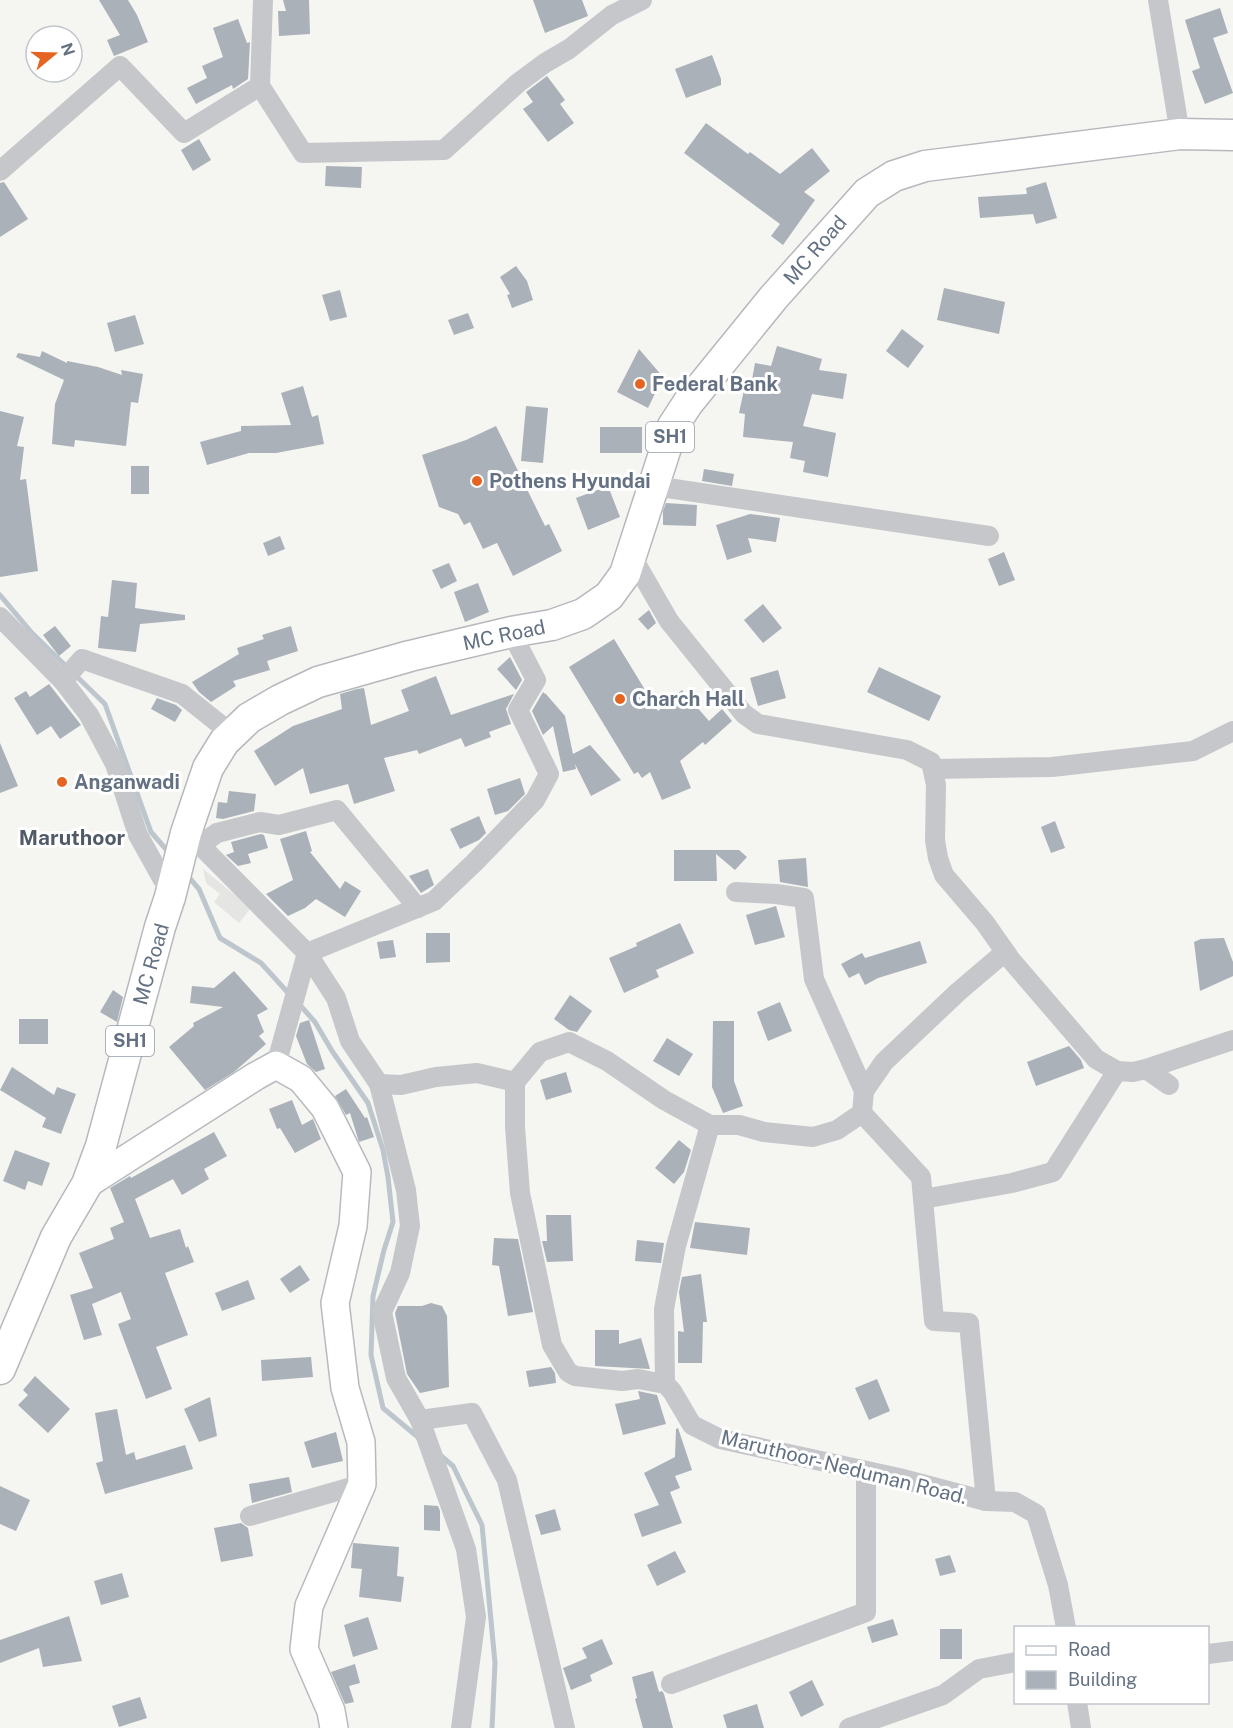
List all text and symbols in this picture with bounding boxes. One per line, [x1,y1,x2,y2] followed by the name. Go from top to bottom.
[24,24,84,84] north arrow
[57,40,79,58] text: N
[778,211,852,289] street label: MC Road
[652,372,778,396] place label: Federal Bank
[633,377,647,391] marker: Federal Bank
[646,422,694,452] road number: SH1
[489,469,651,493] place label: Pothens Hyundai
[470,474,484,488] marker: Pothens Hyundai
[461,615,547,655] street label: MC Road
[632,687,744,711] place label: Charch Hall
[613,692,627,706] marker: Charch Hall
[74,770,180,794] place label: Anganwadi
[55,775,69,789] marker: Anganwadi
[19,825,125,850] district label: Maruthoor
[128,920,174,1008] street label: MC Road
[106,1026,154,1056] road number: SH1
[719,1425,969,1509] street label: Maruthoor- Neduman Road.
[1014,1626,1209,1704] legend
[1068,1639,1111,1660] text: Road
[1068,1669,1137,1690] text: Building

